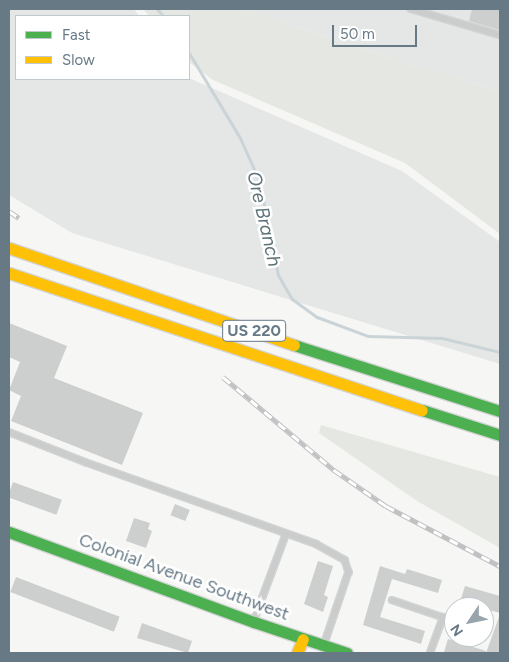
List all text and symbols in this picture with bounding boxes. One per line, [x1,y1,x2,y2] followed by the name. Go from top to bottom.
[15,15,190,80] legend
[334,15,419,47] scale bar
[340,25,375,43] text: 50 m
[62,26,90,44] text: Fast
[62,51,95,69] text: Slow
[242,169,286,269] water label: Ore Branch
[222,318,286,344] road number: US 220
[76,529,292,625] street label: Colonial Avenue Southwest
[444,597,494,647] north arrow
[447,621,467,639] text: N

